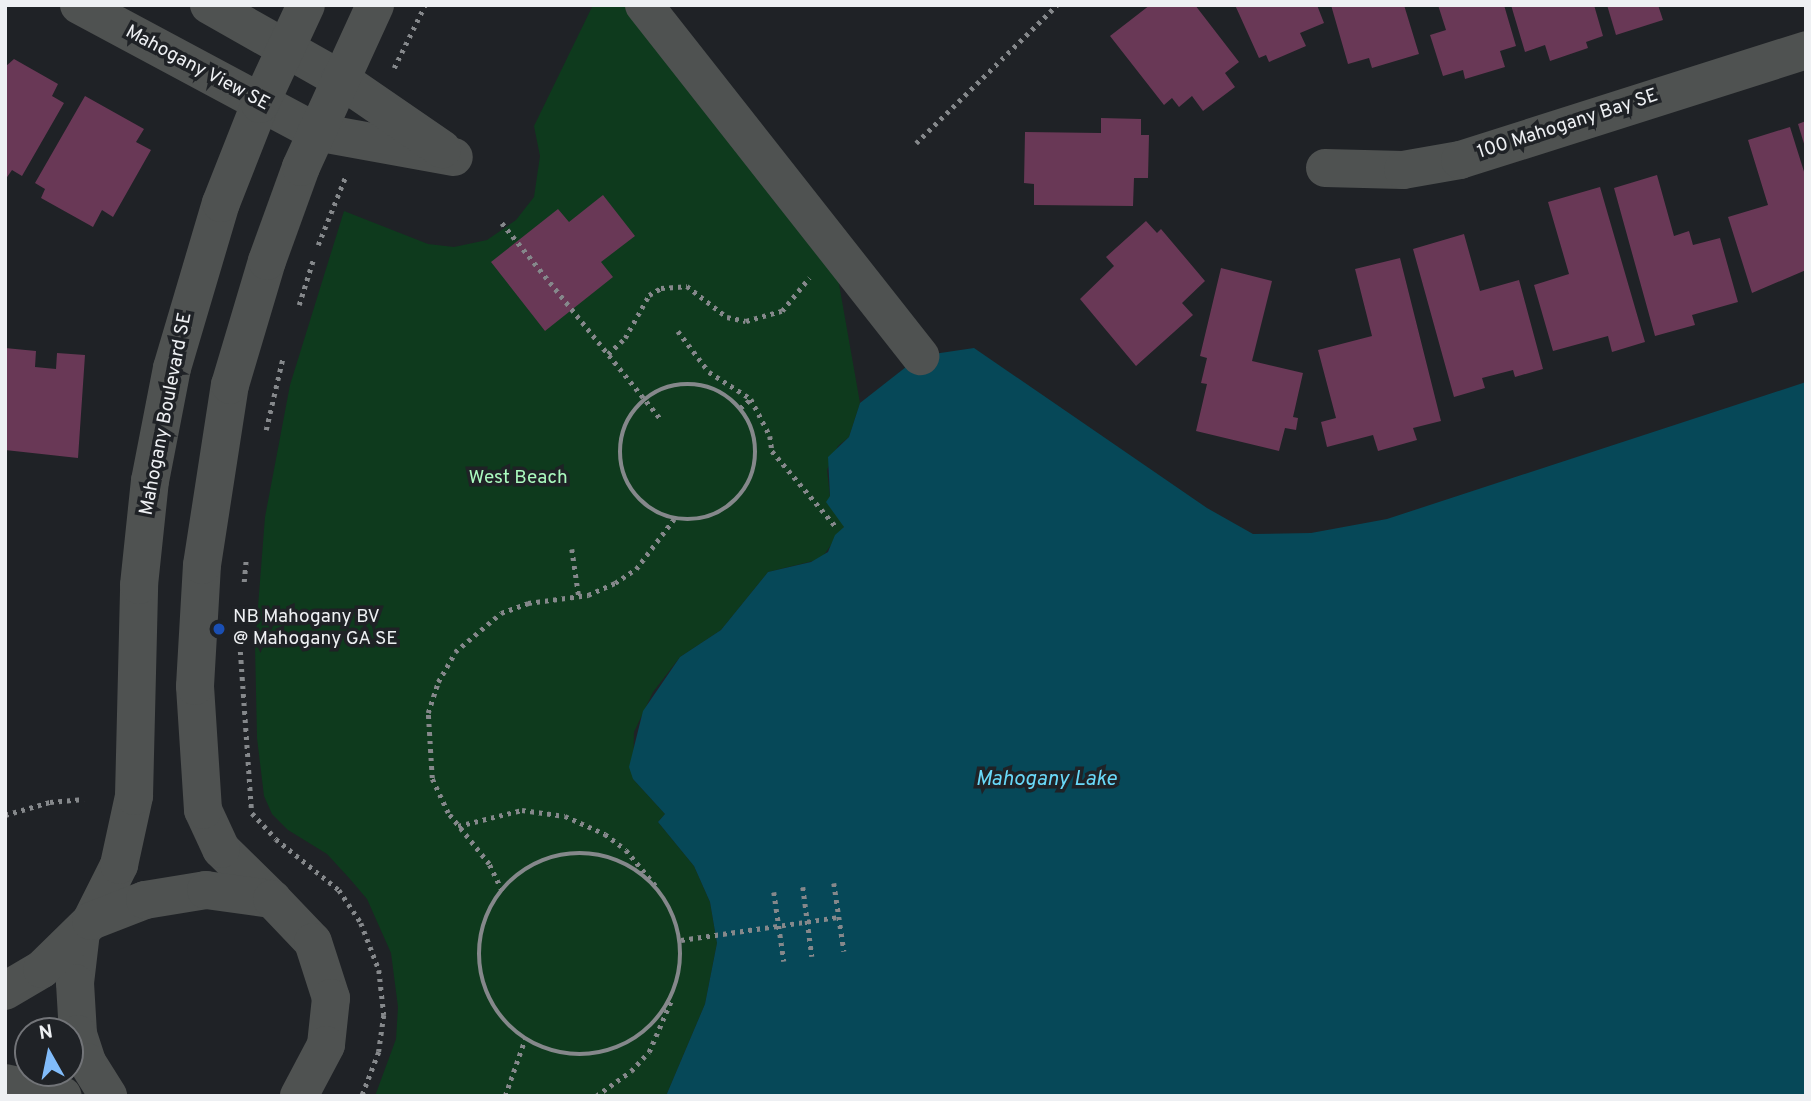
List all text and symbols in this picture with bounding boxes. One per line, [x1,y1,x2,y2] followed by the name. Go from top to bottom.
[121,21,273,117] street label: Mahogany View SE
[1475,85,1661,165] street label: 100 Mahogany Bay SE
[136,311,198,517] street label: Mahogany Boulevard SE
[468,468,568,490] park label: West Beach
[233,607,398,651] place label: NB Mahogany BV @ Mahogany GA SE
[211,621,227,637] marker: NB Mahogany BV @ Mahogany GA SE
[976,767,1116,793] water label: Mahogany Lake
[14,1017,84,1087] north arrow
[37,1020,55,1046] text: N

